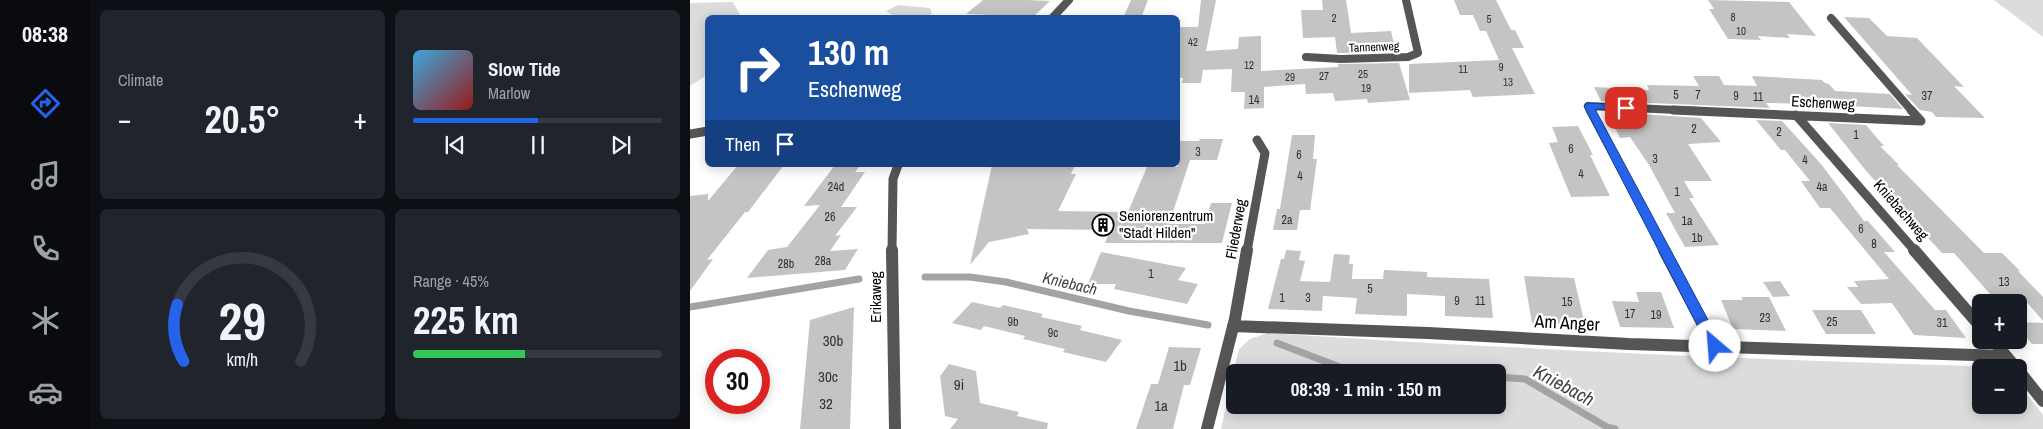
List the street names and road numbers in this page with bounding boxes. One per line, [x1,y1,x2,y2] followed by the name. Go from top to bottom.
[1348,38,1400,56] street label: Tannenweg
[1791,90,1855,115] street label: Eschenweg
[1869,175,1934,245] street label: Kniebachweg
[1220,197,1251,261] street label: Fliederweg
[865,271,886,323] street label: Erikaweg
[1533,308,1600,337] street label: Am Anger

